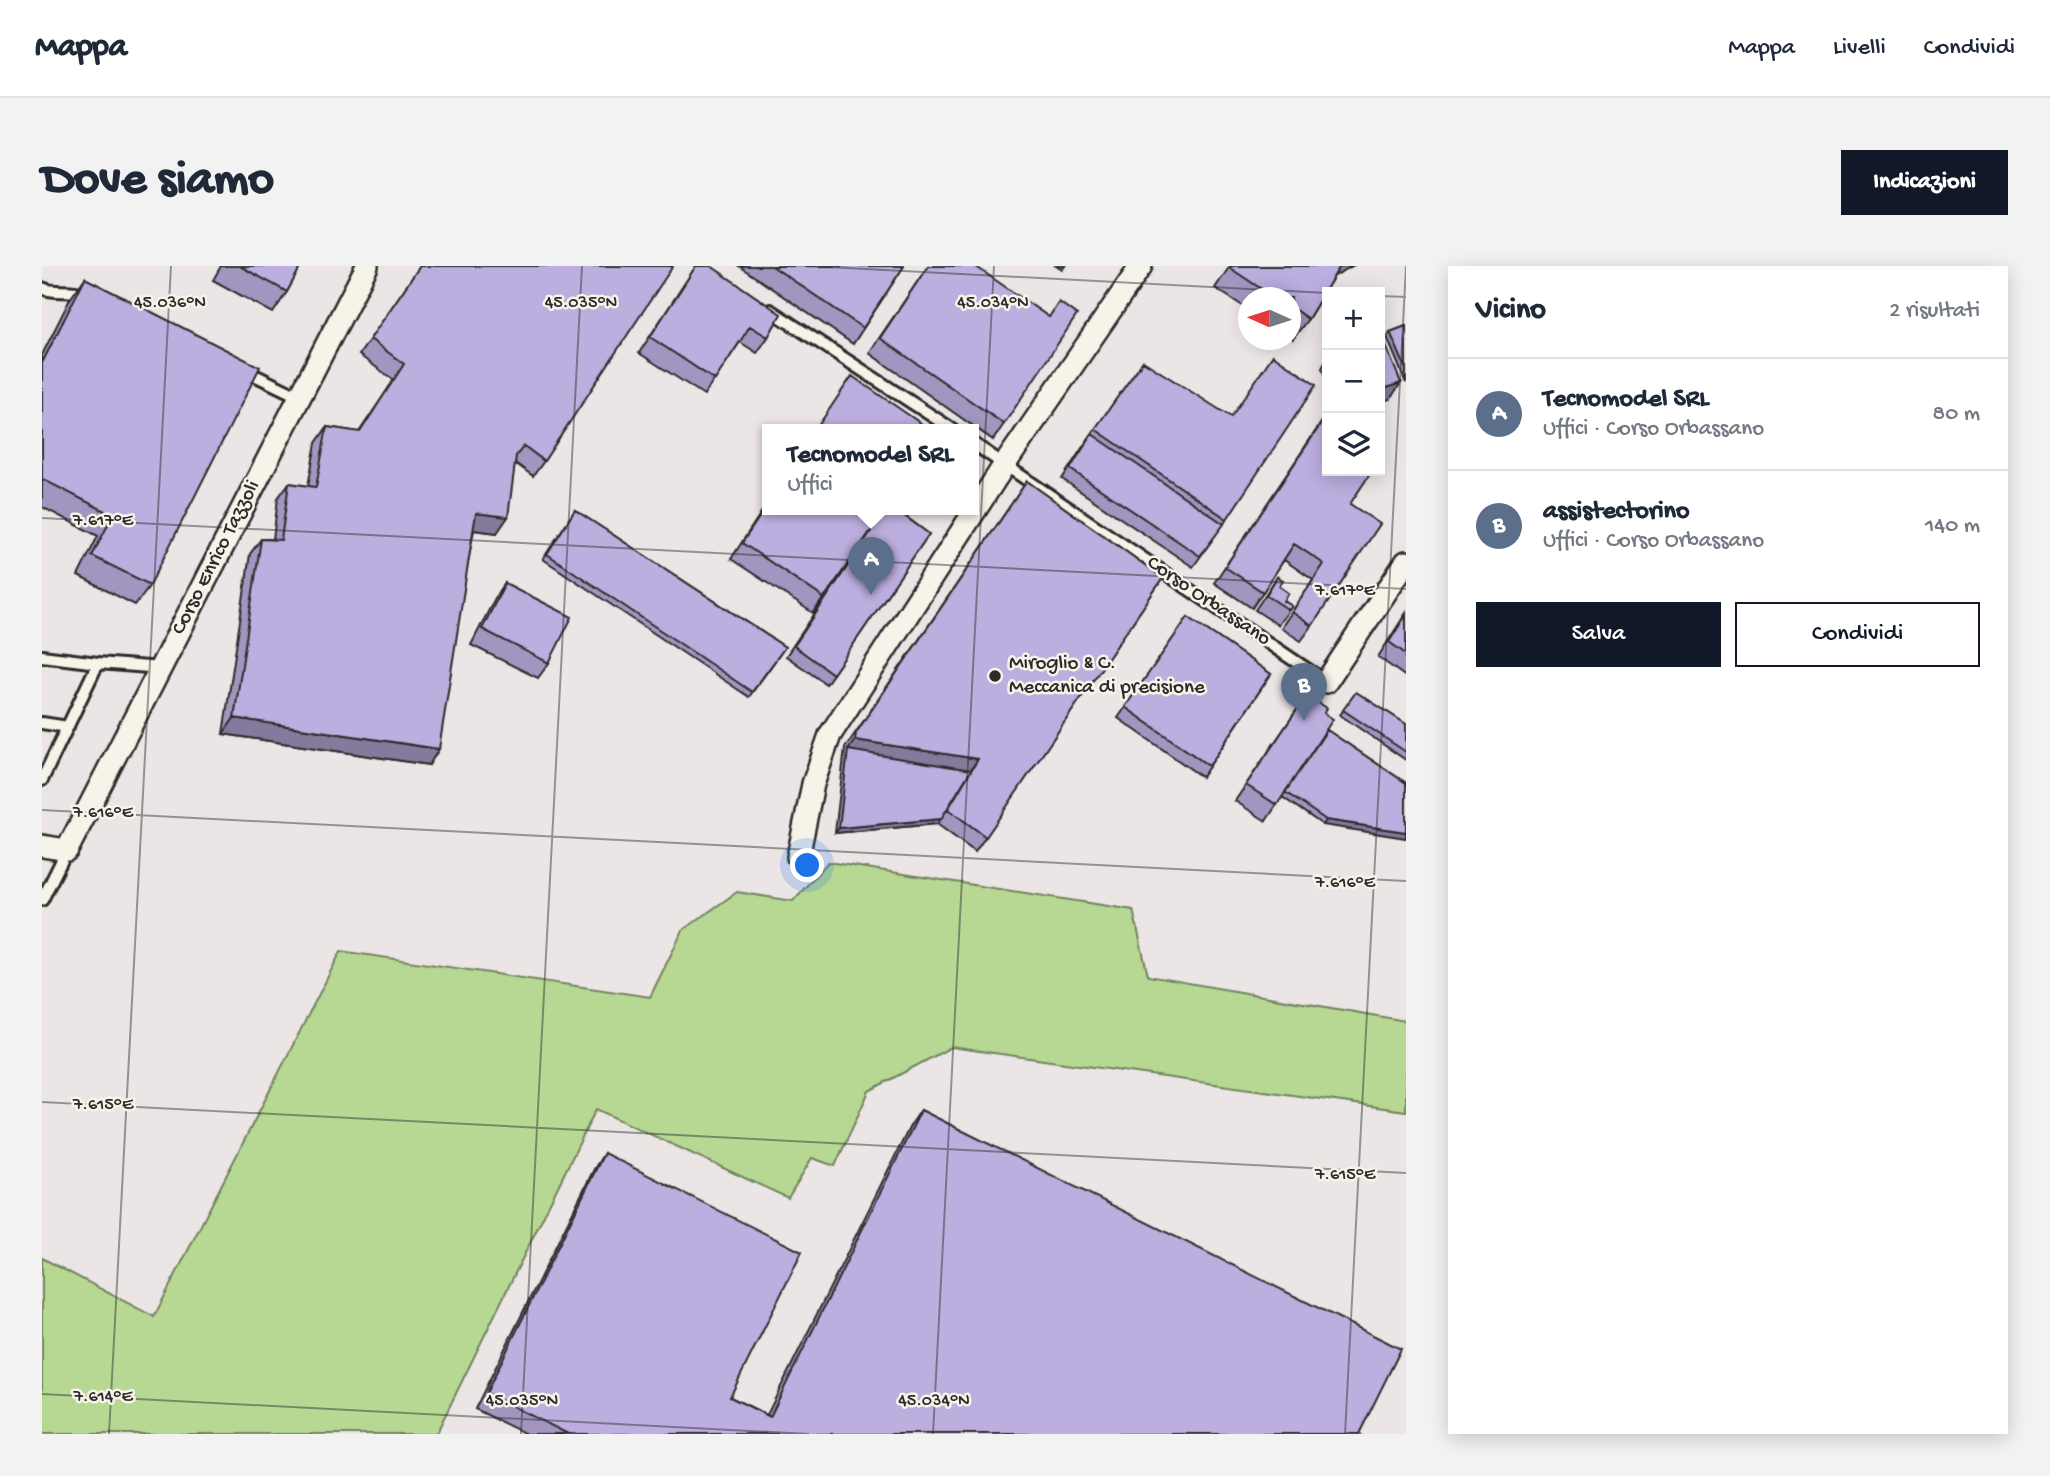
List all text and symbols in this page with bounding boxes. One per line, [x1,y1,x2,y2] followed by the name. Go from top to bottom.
[35,29,127,67] text: Mappa
[1728,34,1795,63] text: Mappa
[1833,34,1886,63] text: Livelli
[1924,34,2015,63] text: Condividi
[1841,150,2008,215] button: Indicazioni
[42,153,274,211] text: Dove siamo
[1238,287,1301,350] north arrow
[1322,287,1385,476] map controls
[1322,287,1385,350] button: +
[134,293,206,314] text: 45.036°N
[545,293,617,314] text: 45.035°N
[957,293,1029,314] text: 45.034°N
[1476,294,1546,329] text: Vicino
[1889,298,1980,325] text: 2 risultati
[1322,350,1385,413] button: −
[1543,385,1709,416] text: Tecnomodel SRL
[1492,401,1506,428] text: A
[1933,401,1980,428] text: 80 m
[1322,413,1385,476] button: layers
[1543,416,1764,443] text: Uffici · Corso Orbassano
[762,424,979,515] popup
[788,441,953,472] text: Tecnomodel SRL
[788,472,833,499] text: Uffici
[167,477,267,639] street label: Corso Enrico Tazzoli
[1543,497,1689,528] text: assistectorino
[72,511,134,532] text: 7.617°E
[1493,513,1505,540] text: B
[1925,513,1980,540] text: 140 m
[1543,528,1764,555] text: Uffici · Corso Orbassano
[848,537,894,595] pin: A
[1141,551,1275,653] street label: Corso Orbassano
[1314,581,1376,602] text: 7.617°E
[1476,602,1721,667] button: Salva
[1735,602,1980,667] button: Condividi
[1009,652,1206,701] place label: Miroglio & C. Meccanica di precisione
[1281,663,1327,721] pin: B
[987,668,1003,684] marker: Miroglio & C. Meccanica di precisione
[72,803,134,824] text: 7.616°E
[790,848,824,882] your location
[1314,873,1376,894] text: 7.616°E
[72,1095,134,1116] text: 7.615°E
[1314,1165,1376,1186] text: 7.615°E
[72,1387,133,1408] text: 7.614°E
[486,1391,558,1412] text: 45.035°N
[898,1391,970,1412] text: 45.034°N

